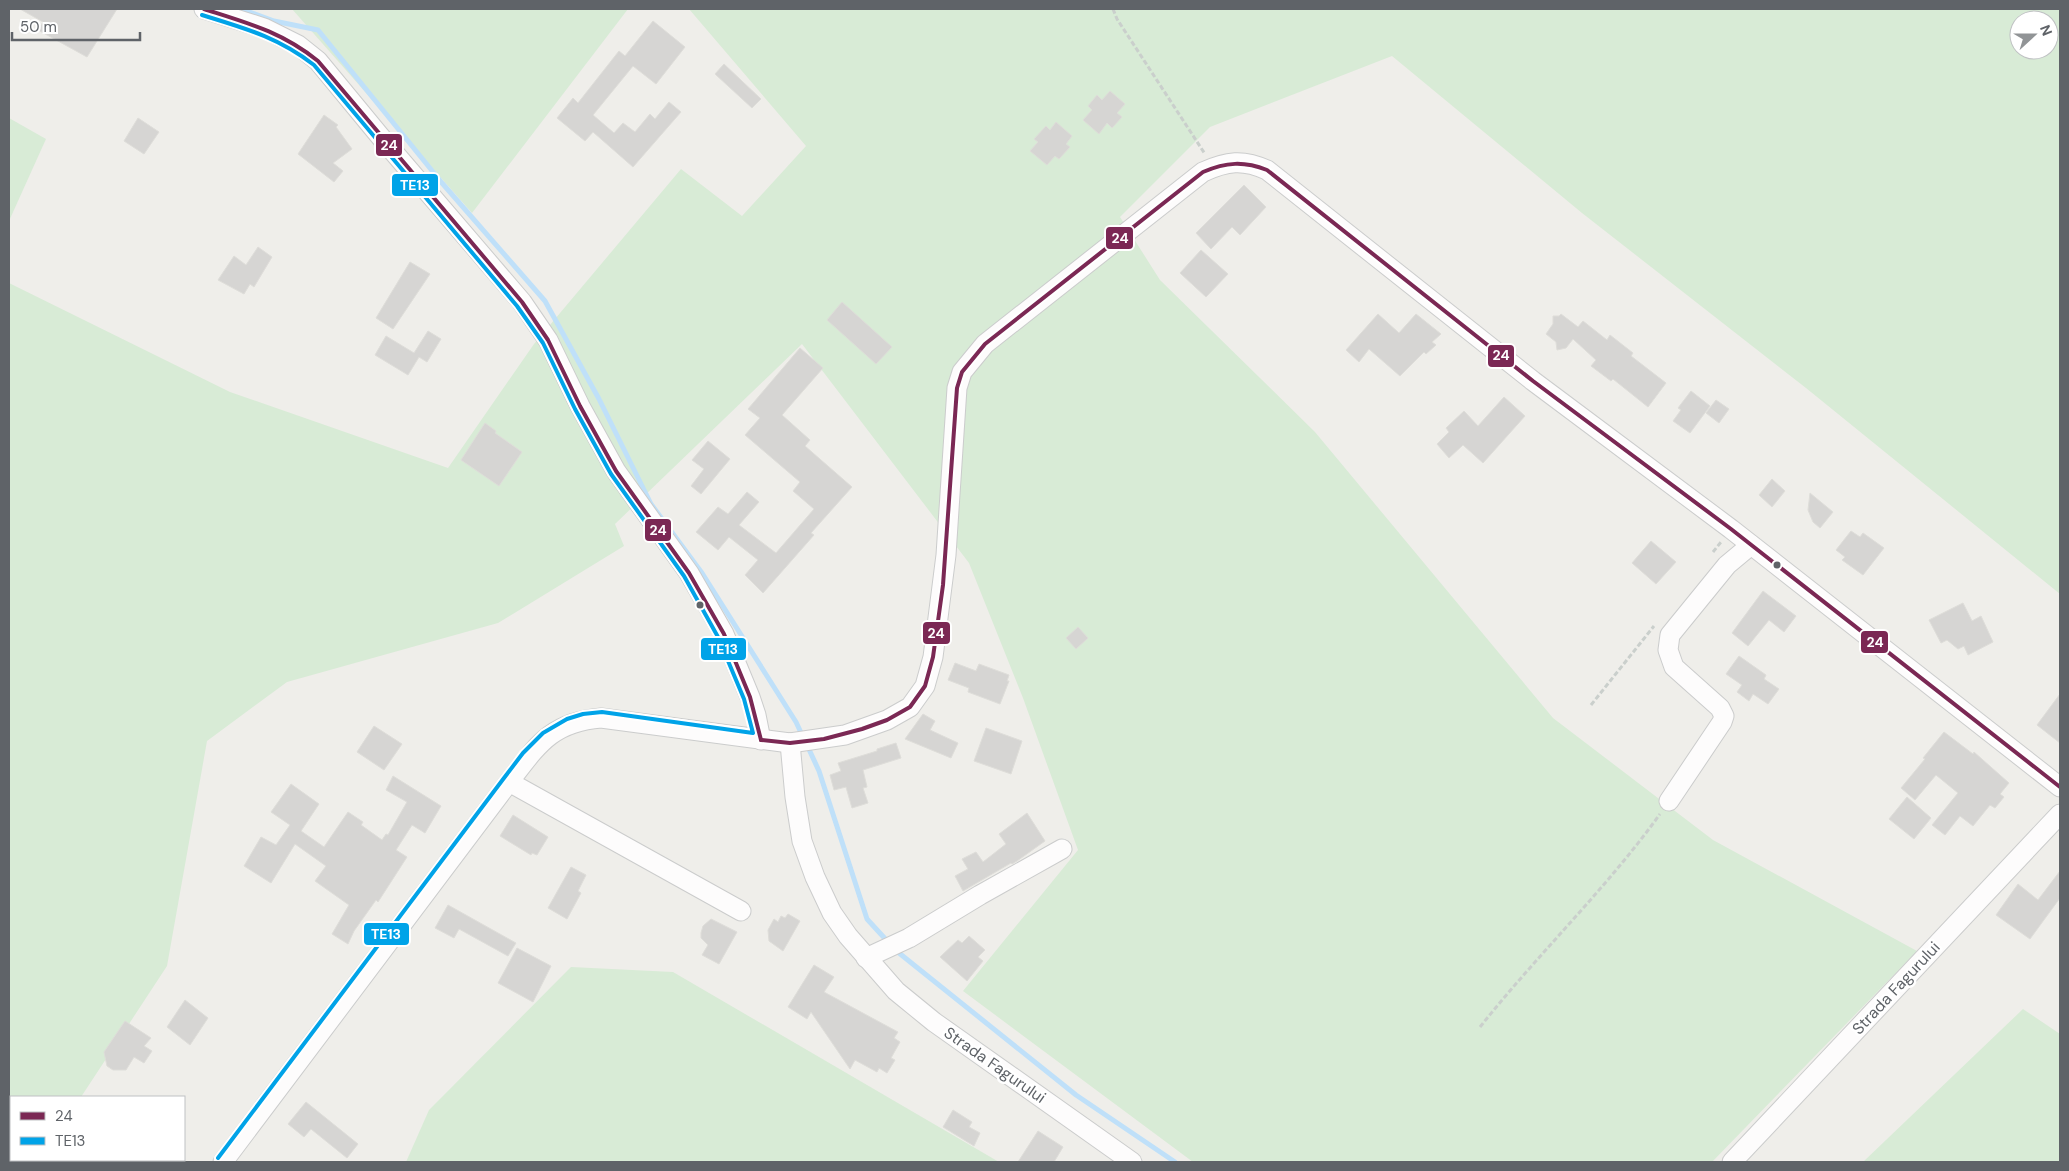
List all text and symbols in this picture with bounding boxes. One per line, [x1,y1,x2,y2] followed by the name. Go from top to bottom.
[12,10,140,42] scale bar
[2009,10,2059,60] north arrow
[20,17,57,37] text: 50 m
[2036,22,2056,38] text: N
[375,133,403,157] line badge: 24
[380,136,398,154] text: 24
[391,173,439,197] line badge: TE13
[400,176,430,194] text: TE13
[1105,226,1134,250] line badge: 24
[1111,229,1129,247] text: 24
[1487,344,1515,368] line badge: 24
[1492,346,1510,364] text: 24
[644,518,672,542] line badge: 24
[649,521,667,539] text: 24
[1772,560,1782,570] unlabelled marker
[695,600,705,610] unlabelled marker
[922,621,951,645] line badge: 24
[927,624,945,642] text: 24
[1860,630,1889,654] line badge: 24
[1866,633,1884,651] text: 24
[700,637,747,661] line badge: TE13
[708,640,738,658] text: TE13
[363,922,410,946] line badge: TE13
[371,925,401,943] text: TE13
[1848,937,1944,1039] street label: Strada Fagurului
[940,1022,1050,1108] street label: Strada Fagurului
[10,1096,185,1161] legend
[55,1106,73,1126] text: 24
[55,1131,85,1151] text: TE13

